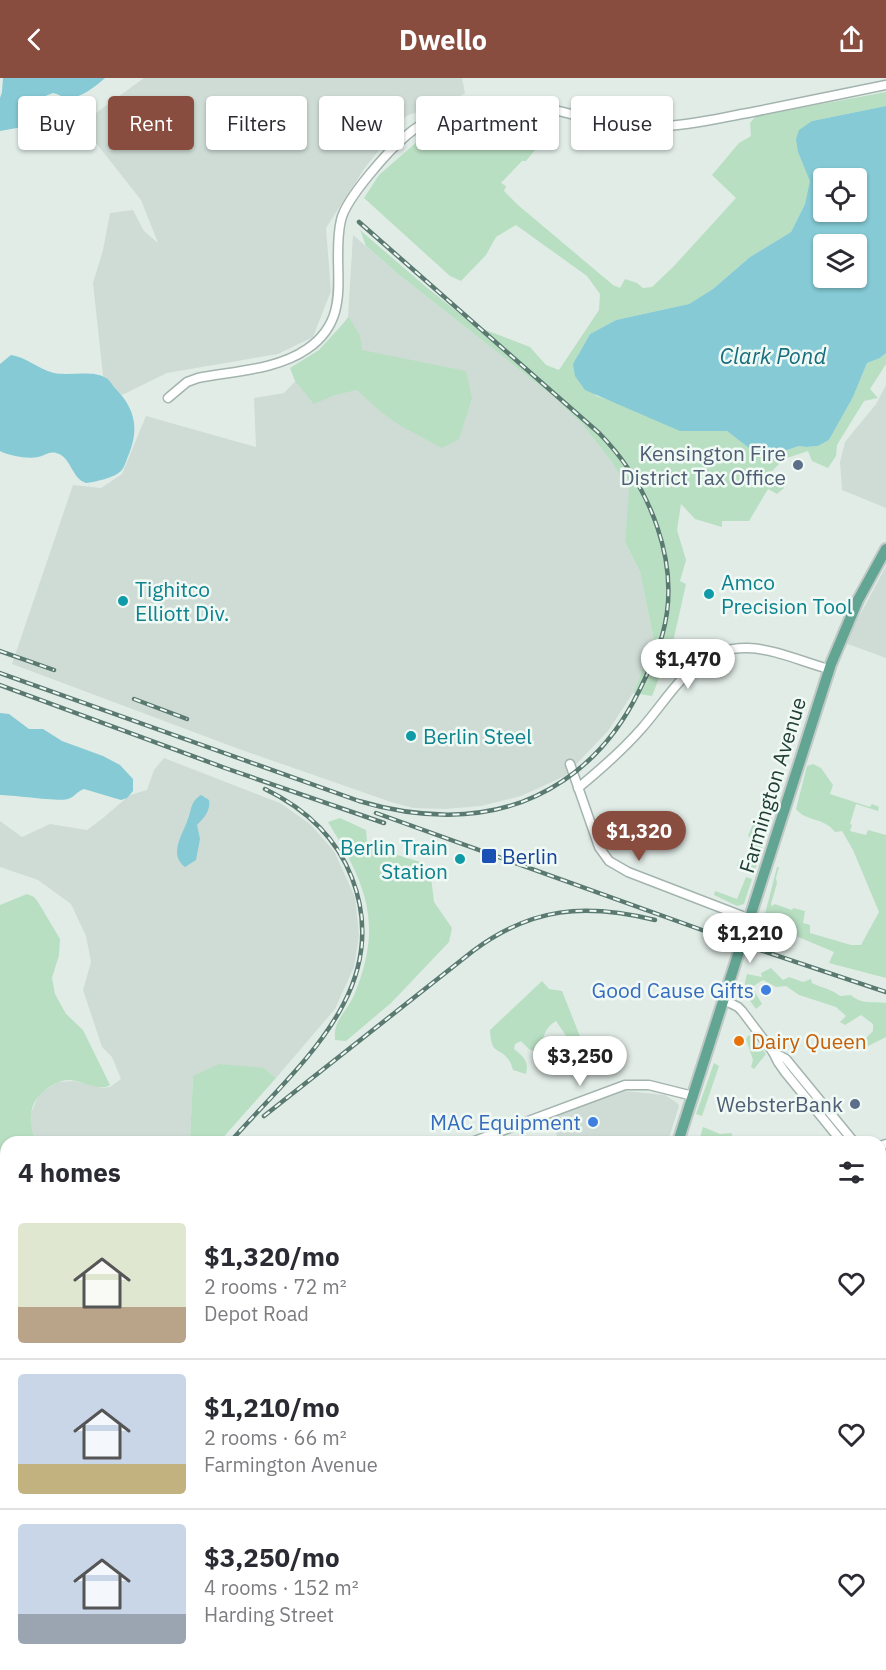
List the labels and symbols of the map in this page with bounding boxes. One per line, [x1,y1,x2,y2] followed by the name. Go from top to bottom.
[720,341,826,370] water label: Clark Pond
[620,439,786,491] place label: Kensington Fire District Tax Office
[791,458,805,472] marker: Kensington Fire District Tax Office
[721,568,853,620] place label: Amco Precision Tool
[135,575,230,627] place label: Tighitco Elliott Div.
[702,587,716,601] marker: Amco Precision Tool
[116,594,130,608] marker: Tighitco Elliott Div.
[639,639,737,690] pin: $1,470
[732,694,812,876] street label: Farmington Avenue
[423,722,532,750] place label: Berlin Steel
[404,729,418,743] marker: Berlin Steel
[590,811,688,862] pin: $1,320
[340,833,448,885] place label: Berlin Train Station
[502,842,558,870] place label: Berlin
[480,847,498,865] marker: Berlin
[453,852,467,866] marker: Berlin Train Station
[701,913,799,964] pin: $1,210
[592,976,754,1004] place label: Good Cause Gifts
[759,983,773,997] marker: Good Cause Gifts
[751,1027,867,1055] place label: Dairy Queen
[732,1034,746,1048] marker: Dairy Queen
[531,1036,629,1087] pin: $3,250
[716,1090,843,1118] place label: WebsterBank
[848,1097,862,1111] marker: WebsterBank
[430,1108,581,1136] place label: MAC Equipment
[586,1115,600,1129] marker: MAC Equipment

